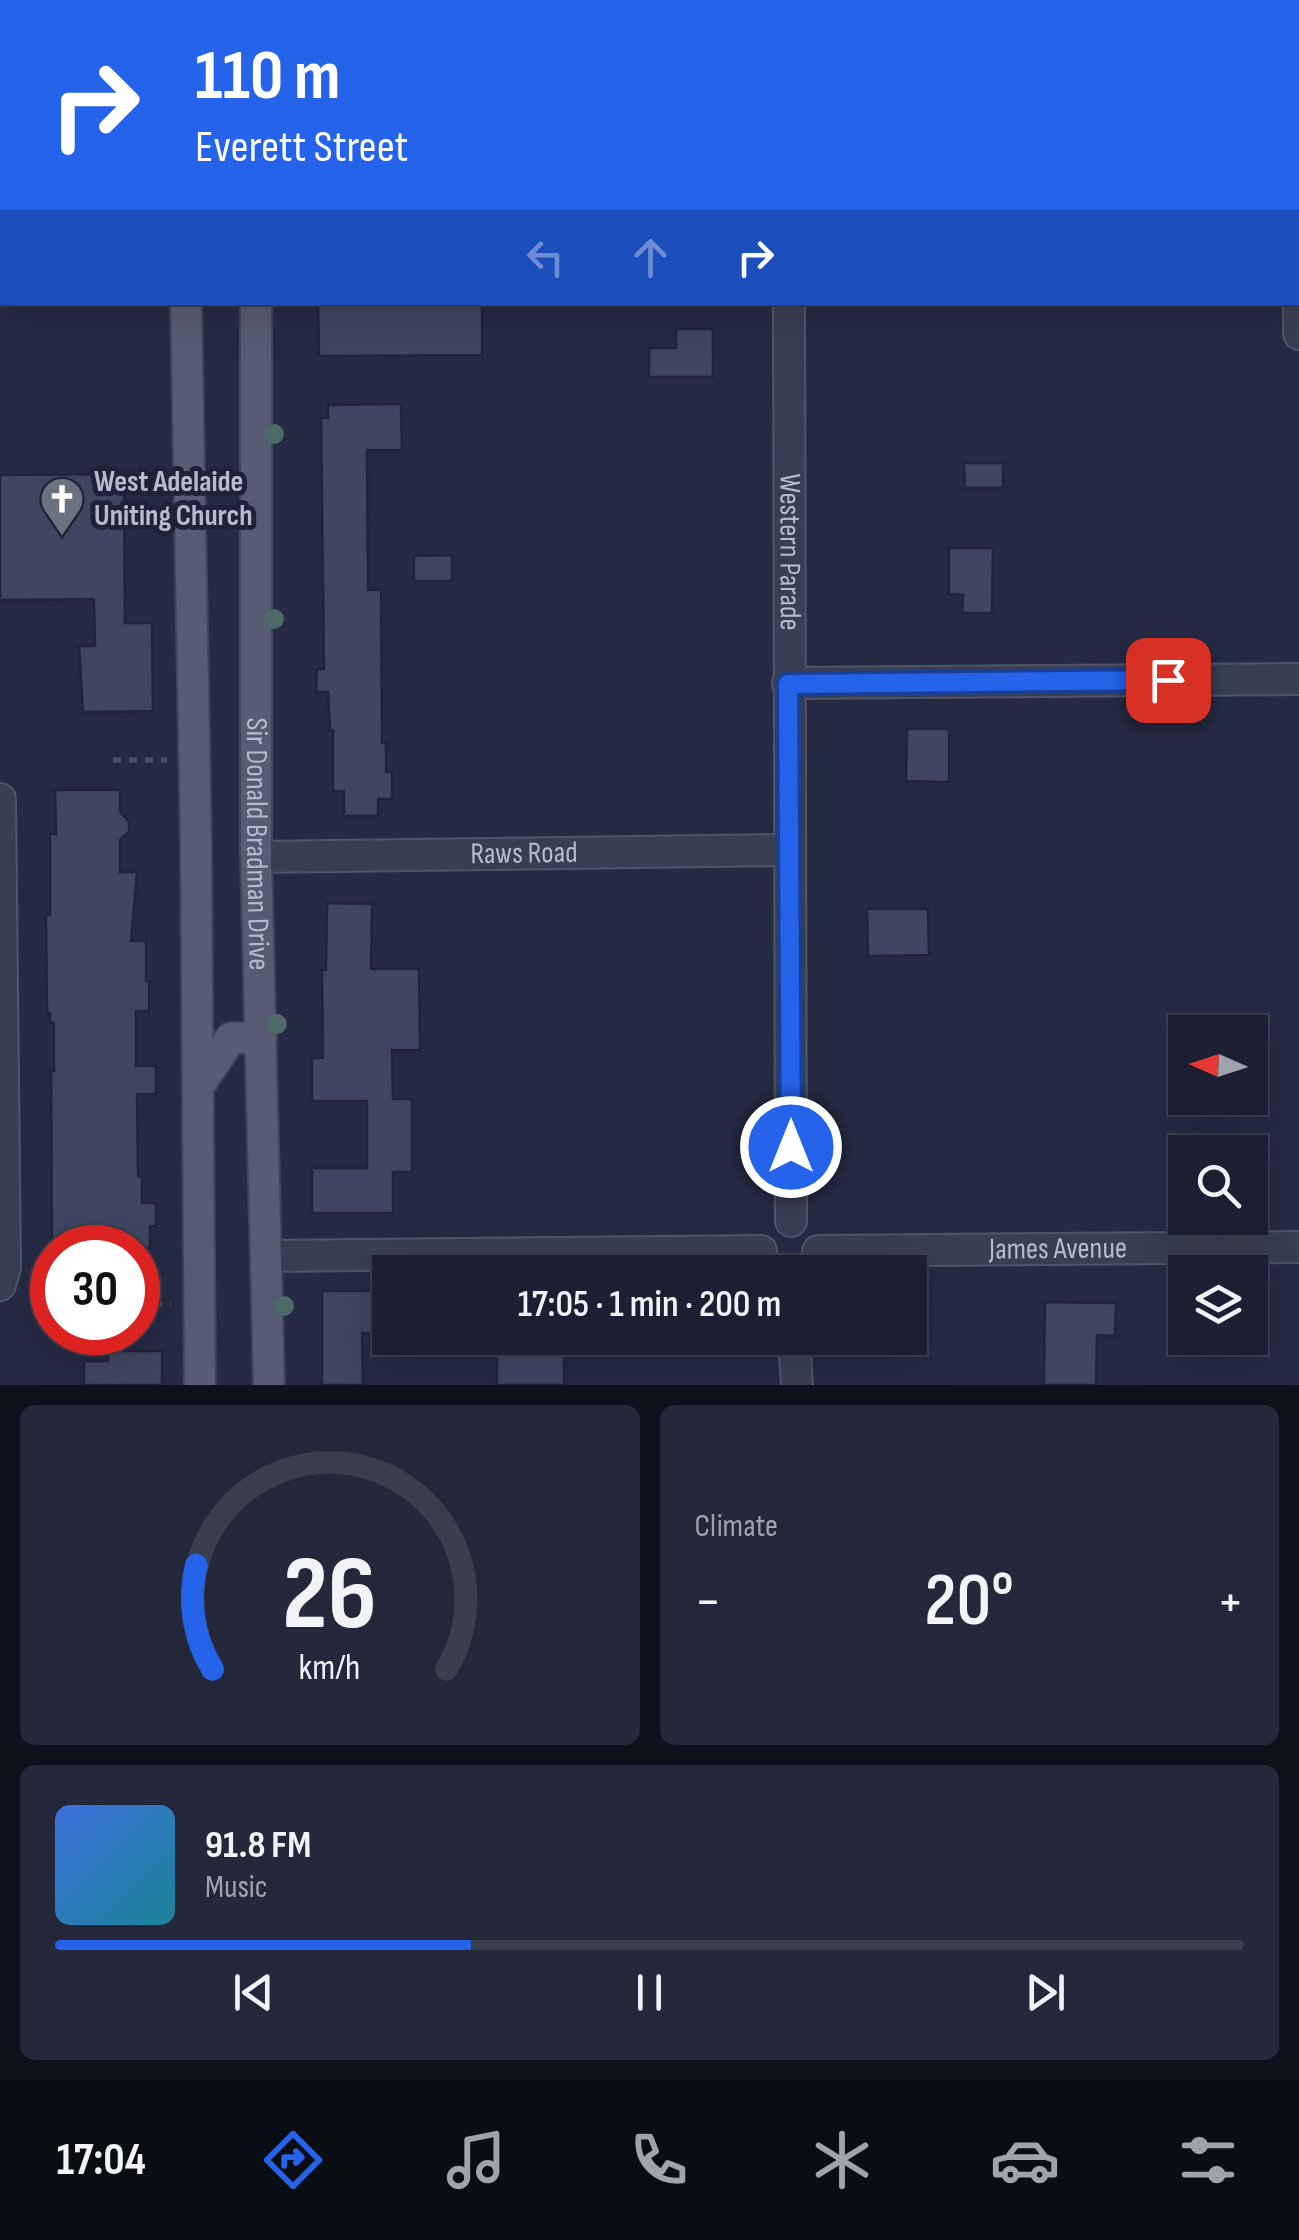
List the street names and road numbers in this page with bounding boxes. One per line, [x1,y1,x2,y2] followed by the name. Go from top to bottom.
[771,473,808,631] street label: Western Parade
[238,718,277,971] street label: Sir Donald Bradman Drive
[470,835,578,872] street label: Raws Road
[988,1230,1127,1268] street label: James Avenue

